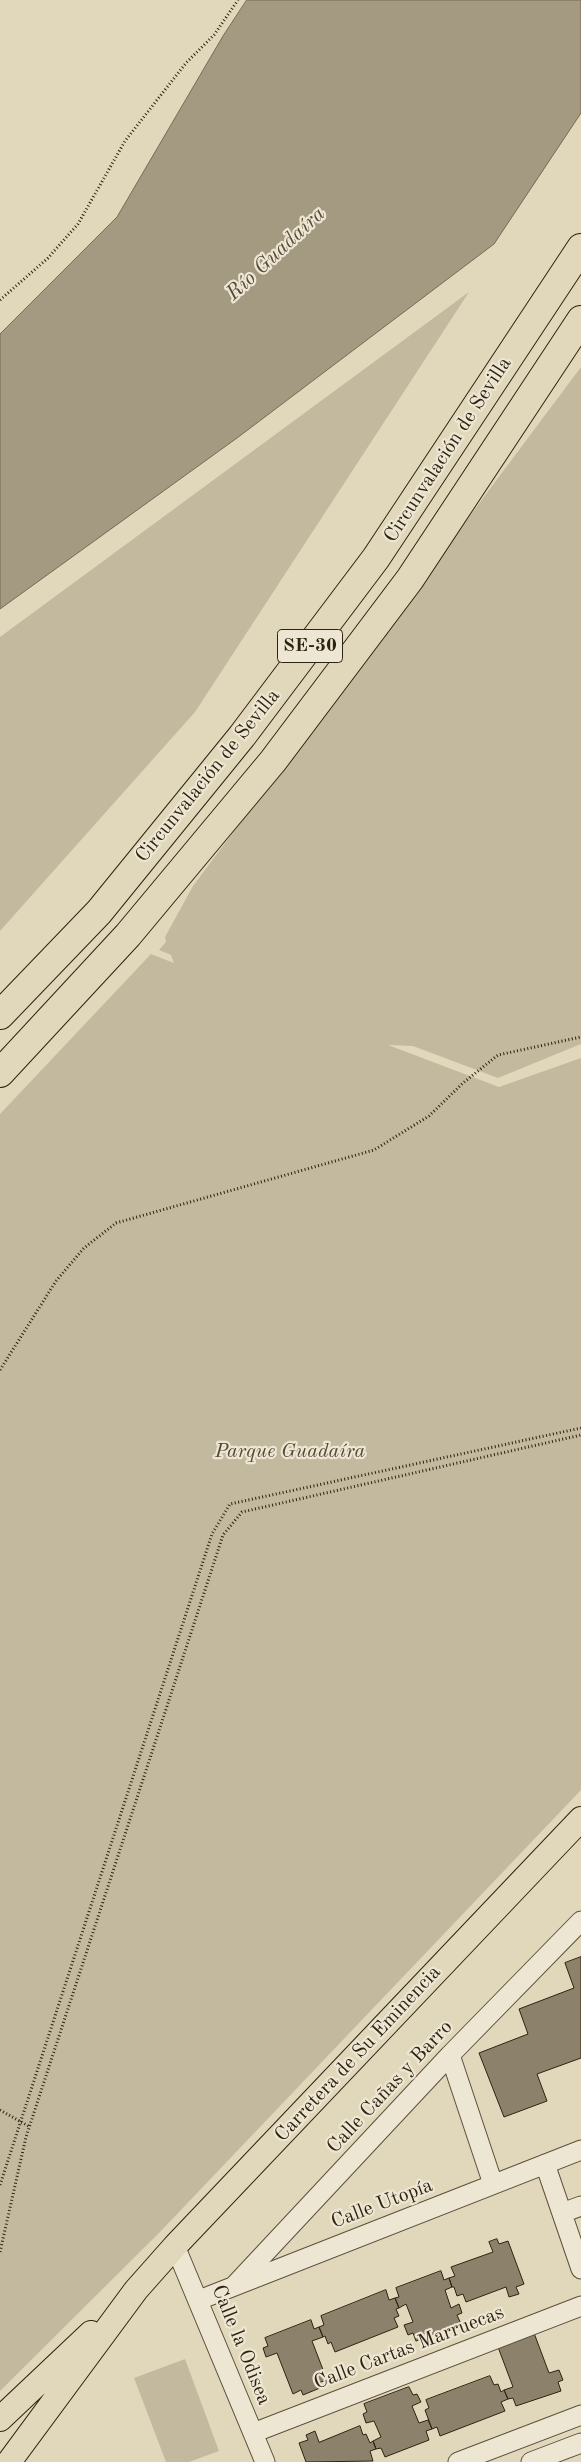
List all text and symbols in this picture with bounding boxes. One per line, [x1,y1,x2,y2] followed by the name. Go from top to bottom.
[221,202,331,306] water label: Río Guadaíra
[379,353,517,547] street label: Circunvalación de Sevilla
[278,630,342,662] road number: SE-30
[131,684,285,868] street label: Circunvalación de Sevilla
[215,1440,365,1464] park label: Parque Guadaíra
[270,1961,446,2147] street label: Carretera de Su Eminencia
[322,2015,458,2159] street label: Calle Cañas y Barro
[328,2174,436,2234] street label: Calle Utopía
[206,2281,276,2409] street label: Calle la Odisea
[311,2301,507,2395] street label: Calle Cartas Marruecas

